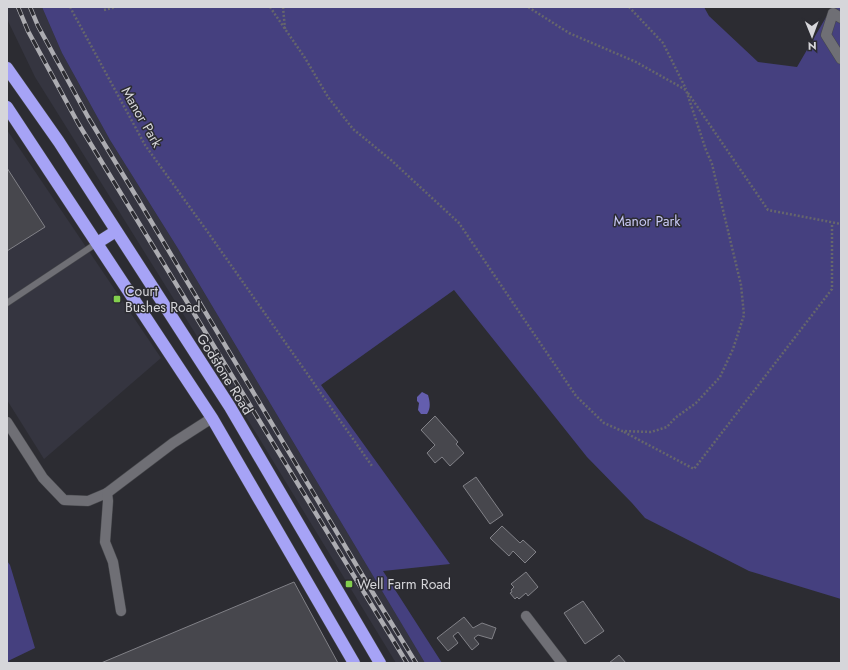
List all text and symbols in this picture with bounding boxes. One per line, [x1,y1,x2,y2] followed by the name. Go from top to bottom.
[792,16,832,56] north arrow
[808,38,817,54] text: N
[117,83,168,152] street label: Manor Park
[613,211,681,231] park label: Manor Park
[125,281,200,317] place label: Court Bushes Road
[112,294,122,304] marker: Court Bushes Road
[192,330,258,418] street label: Godstone Road
[357,574,451,594] place label: Well Farm Road
[344,579,354,589] marker: Well Farm Road

